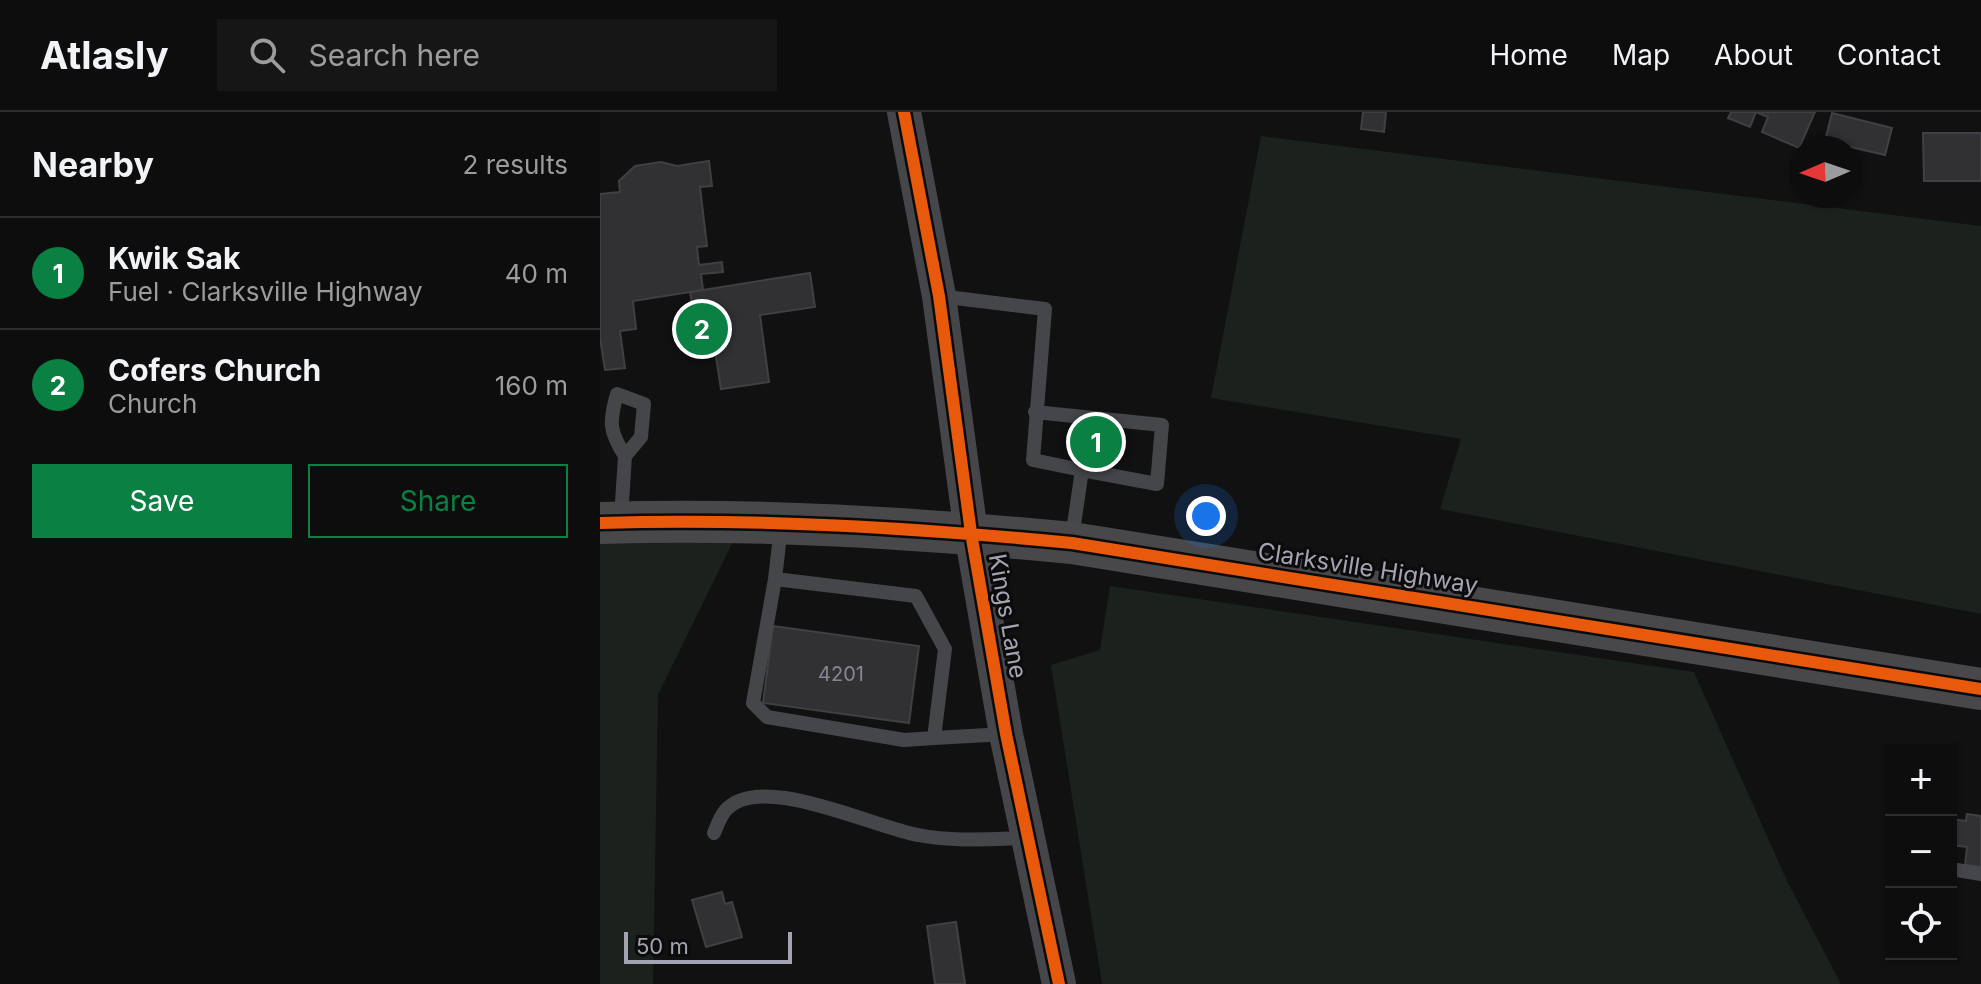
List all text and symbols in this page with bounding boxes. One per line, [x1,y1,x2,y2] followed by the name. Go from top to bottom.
[217,19,777,91] search box
[40,32,169,78] text: Atlasly
[245,33,289,77] icon: search
[309,37,480,73] text: Search here
[1489,38,1568,72] text: Home
[1612,38,1670,72] text: Map
[1714,38,1793,72] text: About
[1837,38,1941,72] text: Contact
[1789,136,1861,208] north arrow
[32,144,154,185] text: Nearby
[463,149,568,180] text: 2 results
[108,240,240,276] text: Kwik Sak
[52,258,64,289] text: 1
[505,258,568,289] text: 40 m
[108,276,423,307] text: Fuel · Clarksville Highway
[676,299,728,359] pin: 2
[108,352,321,388] text: Cofers Church
[50,370,66,401] text: 2
[495,370,568,401] text: 160 m
[108,388,197,419] text: Church
[1070,412,1122,472] pin: 1
[32,464,292,538] button: Save
[308,464,568,538] button: Share
[1186,496,1226,536] your location
[1256,536,1480,600] street label: Clarksville Highway
[983,552,1033,680] street label: Kings Lane
[818,662,864,686] house number: 4201
[1885,744,1957,960] map controls
[1885,744,1957,816] button: +
[1885,816,1957,888] button: −
[1885,888,1957,960] button: locate
[624,928,792,964] scale bar
[636,933,689,959] text: 50 m

